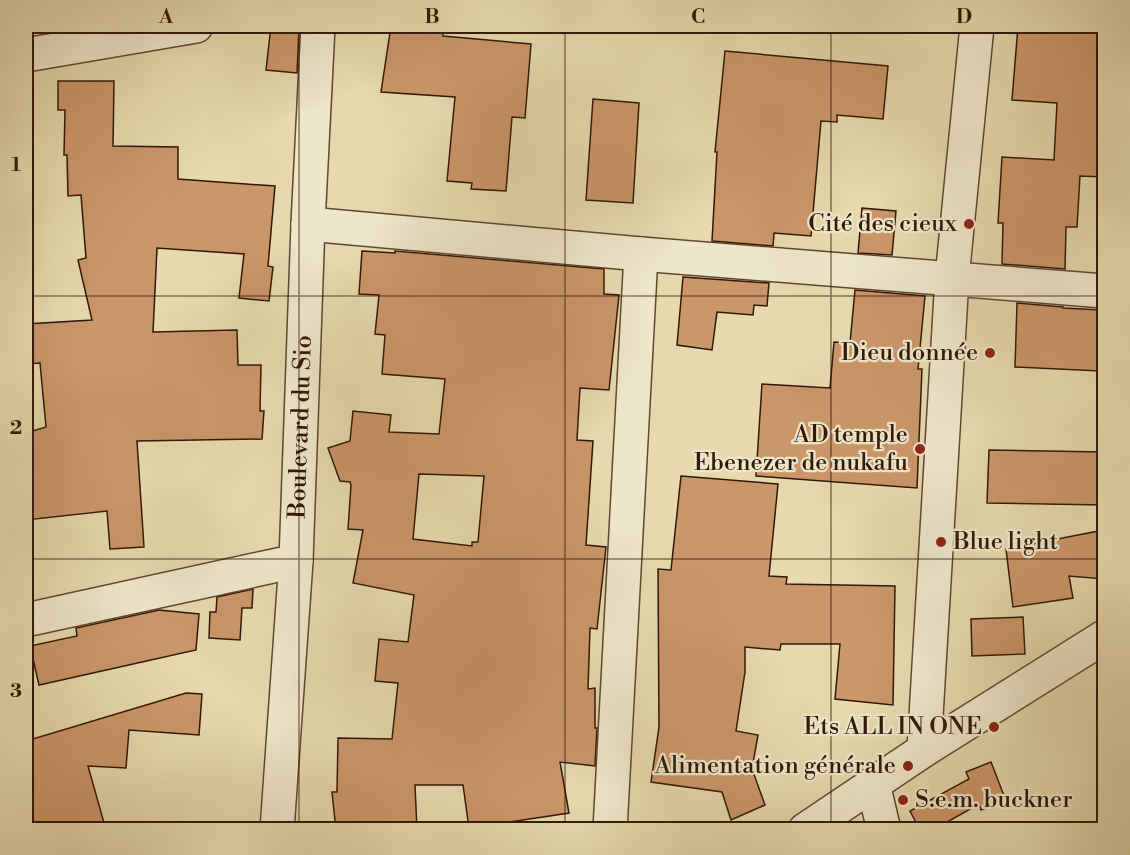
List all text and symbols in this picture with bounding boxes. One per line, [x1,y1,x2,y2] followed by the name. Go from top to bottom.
[158,5,174,30] text: A
[424,5,440,30] text: B
[691,5,705,30] text: C
[956,5,972,30] text: D
[11,153,21,178] text: 1
[808,209,958,239] place label: Cité des cieux
[962,217,976,231] marker: Cité des cieux
[282,335,319,520] street label: Boulevard du Sio
[841,338,978,368] place label: Dieu donnée
[983,346,997,360] marker: Dieu donnée
[10,416,22,441] text: 2
[694,420,908,478] place label: AD temple Ebenezer de nukafu
[913,442,927,456] marker: AD temple Ebenezer de nukafu
[952,527,1058,557] place label: Blue light
[934,535,948,549] marker: Blue light
[10,679,22,704] text: 3
[804,712,982,742] place label: Ets ALL IN ONE
[987,720,1001,734] marker: Ets ALL IN ONE
[654,751,896,781] place label: Alimentation générale
[901,759,915,773] marker: Alimentation générale
[915,785,1073,815] place label: S.e.m. buckner
[896,793,910,807] marker: S.e.m. buckner

